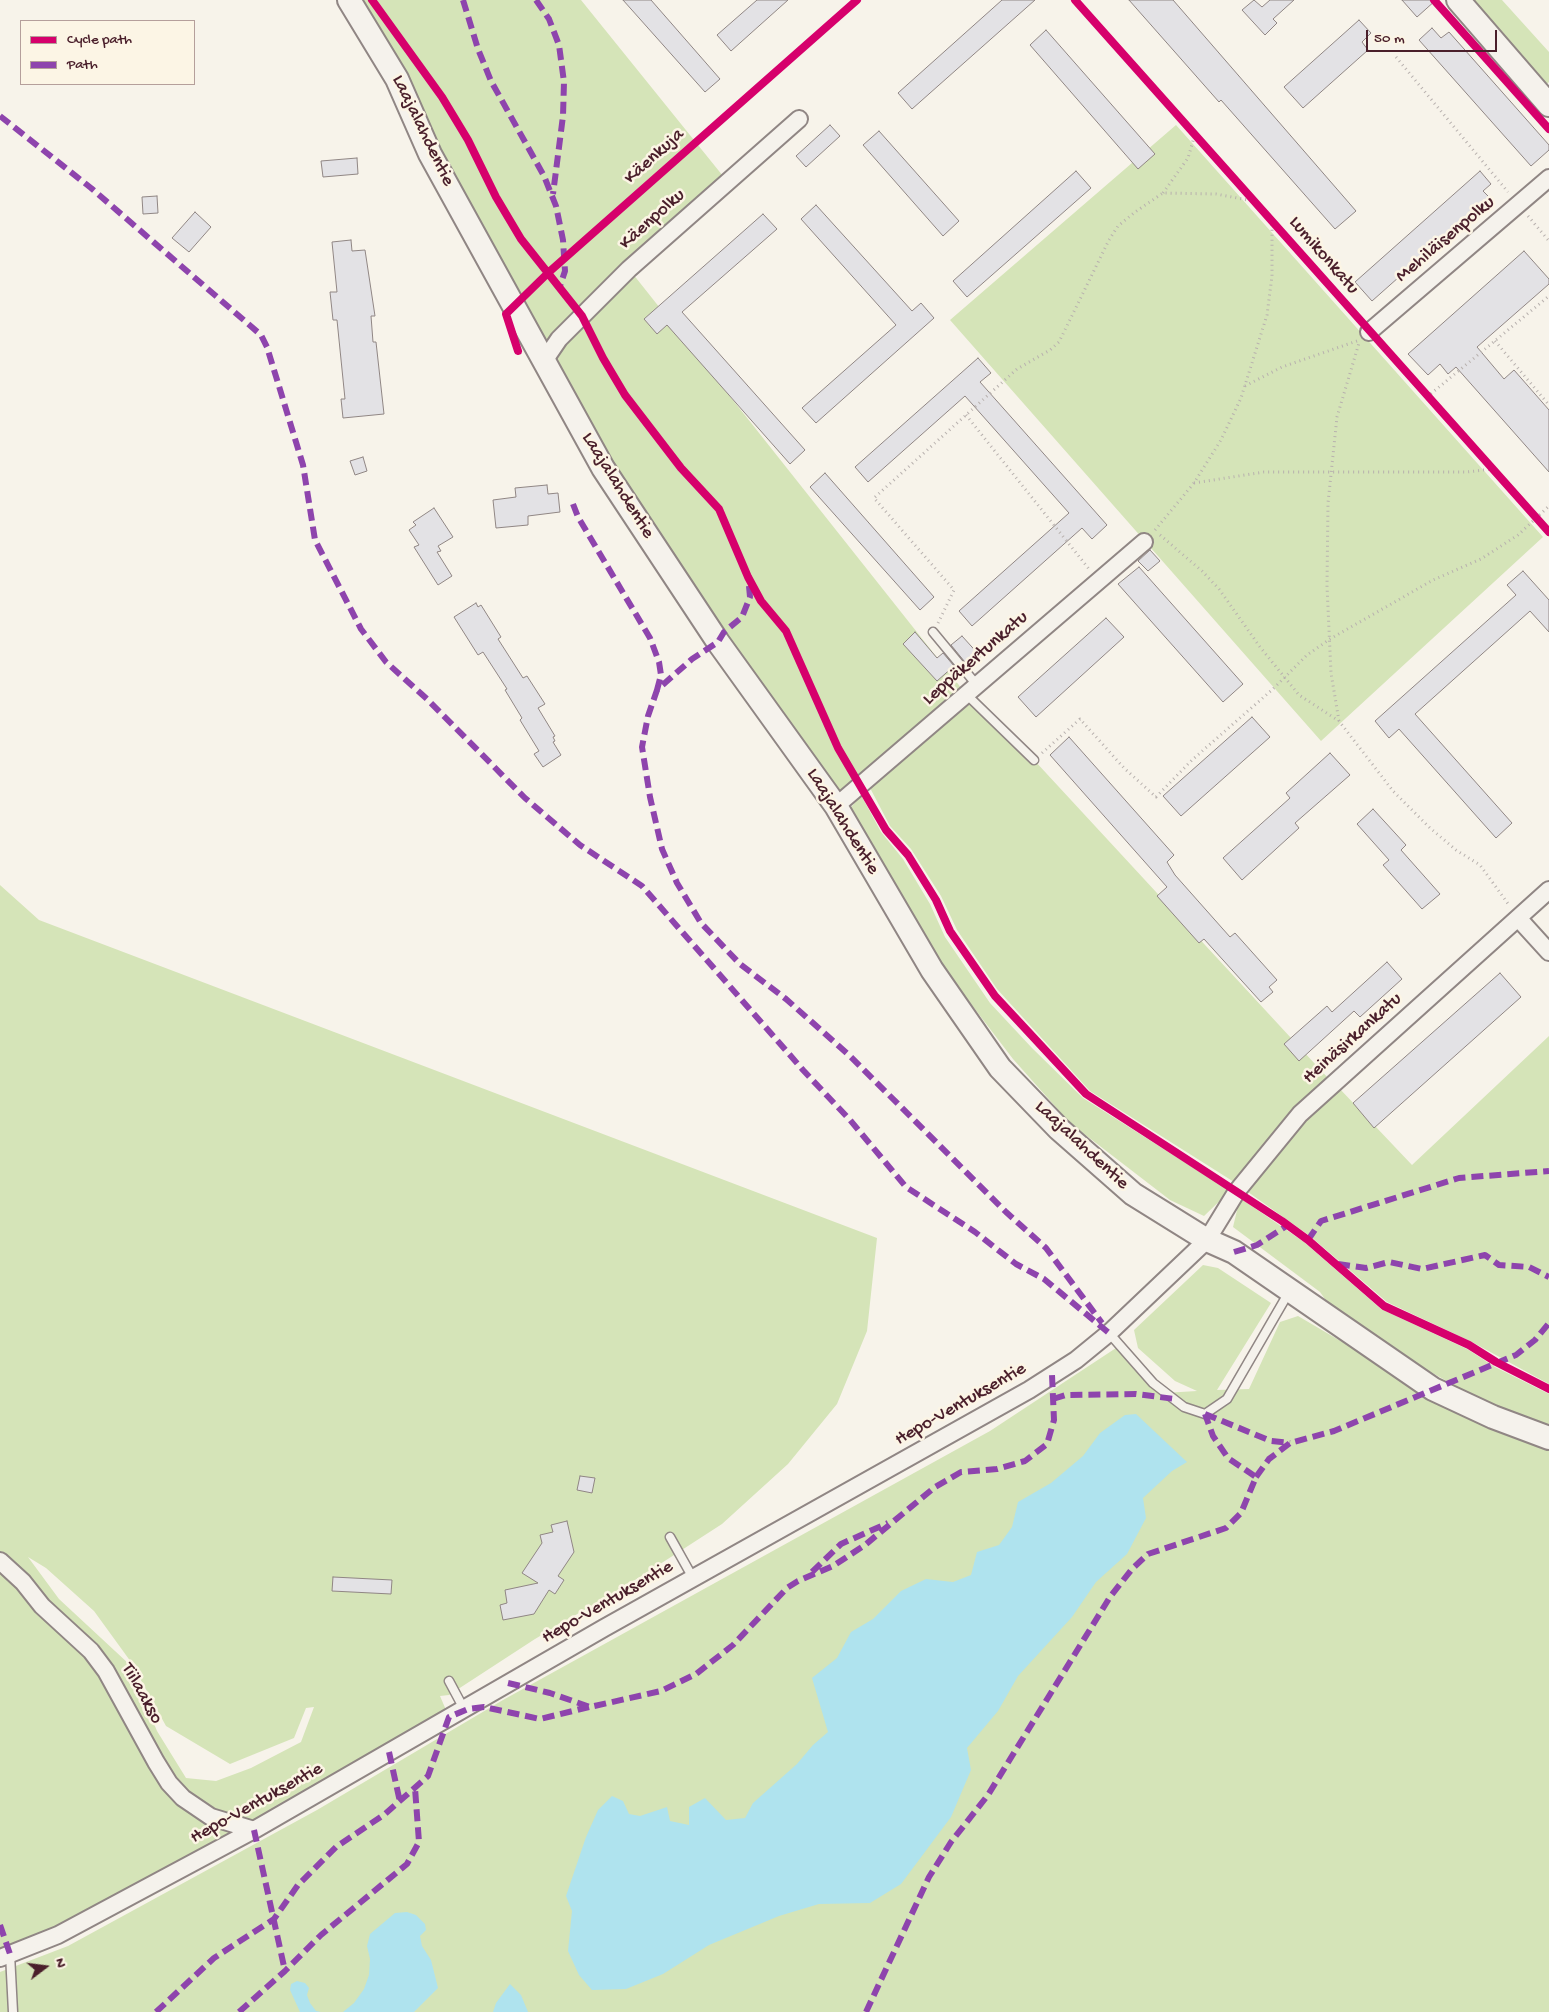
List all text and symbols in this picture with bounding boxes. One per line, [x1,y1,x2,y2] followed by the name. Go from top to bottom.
[20,20,195,85] legend
[1369,20,1500,52] scale bar
[1374,30,1405,48] text: 50 m
[67,31,132,49] text: Cycle path
[67,56,98,74] text: Path
[385,72,459,190] street label: Laajalahdentie
[620,124,690,190] street label: Käenkuja
[615,185,691,255] street label: Käenpolku
[1392,192,1500,288] street label: Mehiläisenpolku
[1283,212,1363,300] street label: Lumikonkatu
[575,429,659,543] street label: Laajalahdentie
[919,607,1033,711] street label: Leppäkertunkatu
[800,765,884,879] street label: Laajalahdentie
[1299,988,1407,1090] street label: Heinäsirkankatu
[1029,1096,1133,1196] street label: Laajalahdentie
[891,1358,1031,1452] street label: Hepo-Ventuksentie
[538,1556,678,1650] street label: Hepo-Ventuksentie
[115,1660,167,1728] street label: Tiilaakso
[187,1758,327,1850] street label: Hepo-Ventuksentie
[20,1942,70,1992] north arrow
[51,1956,69,1970] text: N

